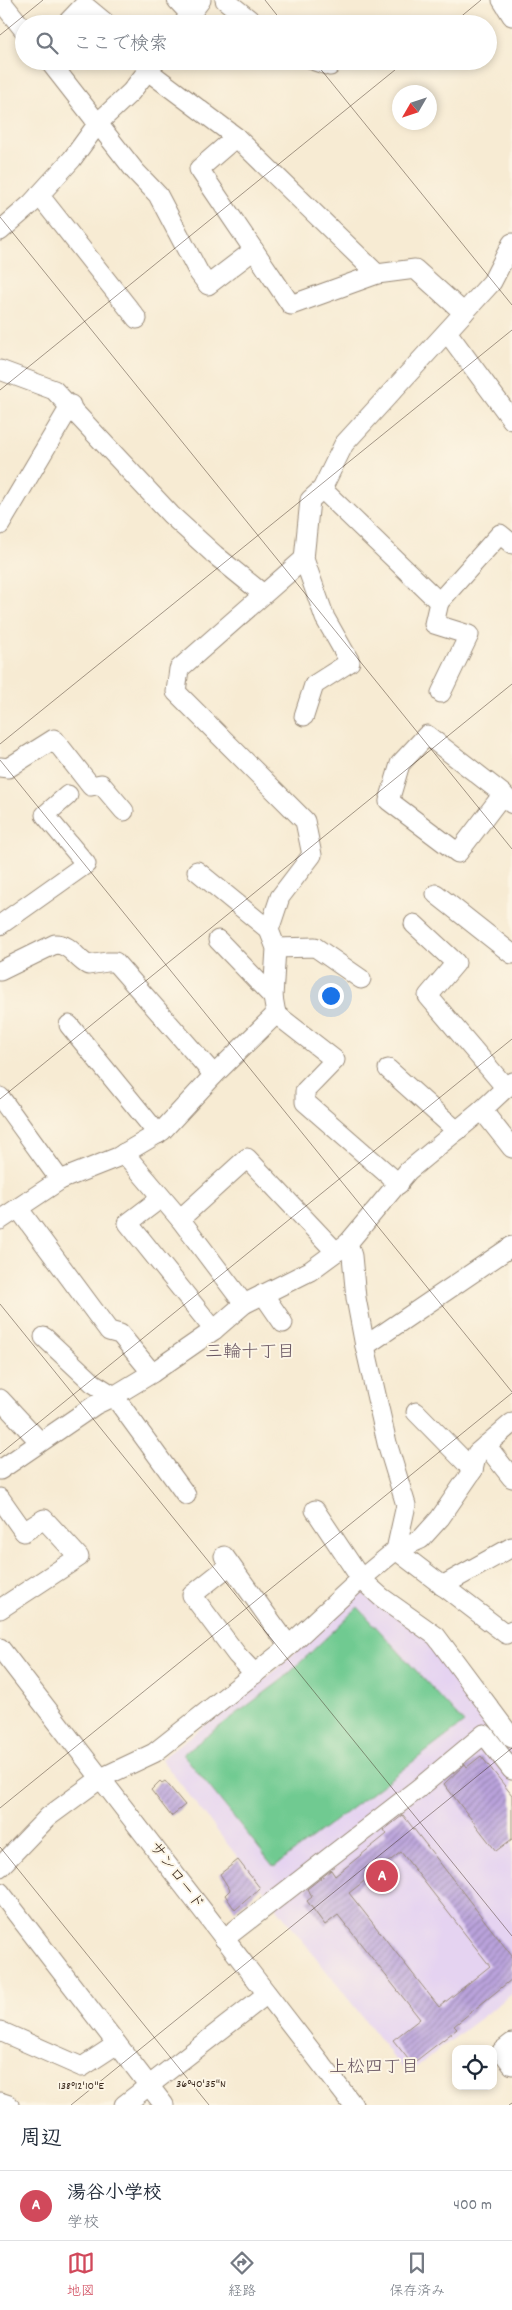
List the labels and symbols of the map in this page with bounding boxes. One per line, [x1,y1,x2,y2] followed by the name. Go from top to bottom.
[392,85,437,130] north arrow
[318,983,344,1009] your location
[205,1341,295,1366] district label: 三輪十丁目
[143,1837,209,1915] street label: サンロード
[366,1857,398,1895] pin: A
[329,2056,419,2081] district label: 上松四丁目
[176,2076,226,2093] text: 36°40'35"N
[58,2078,104,2095] text: 138°12'10"E

